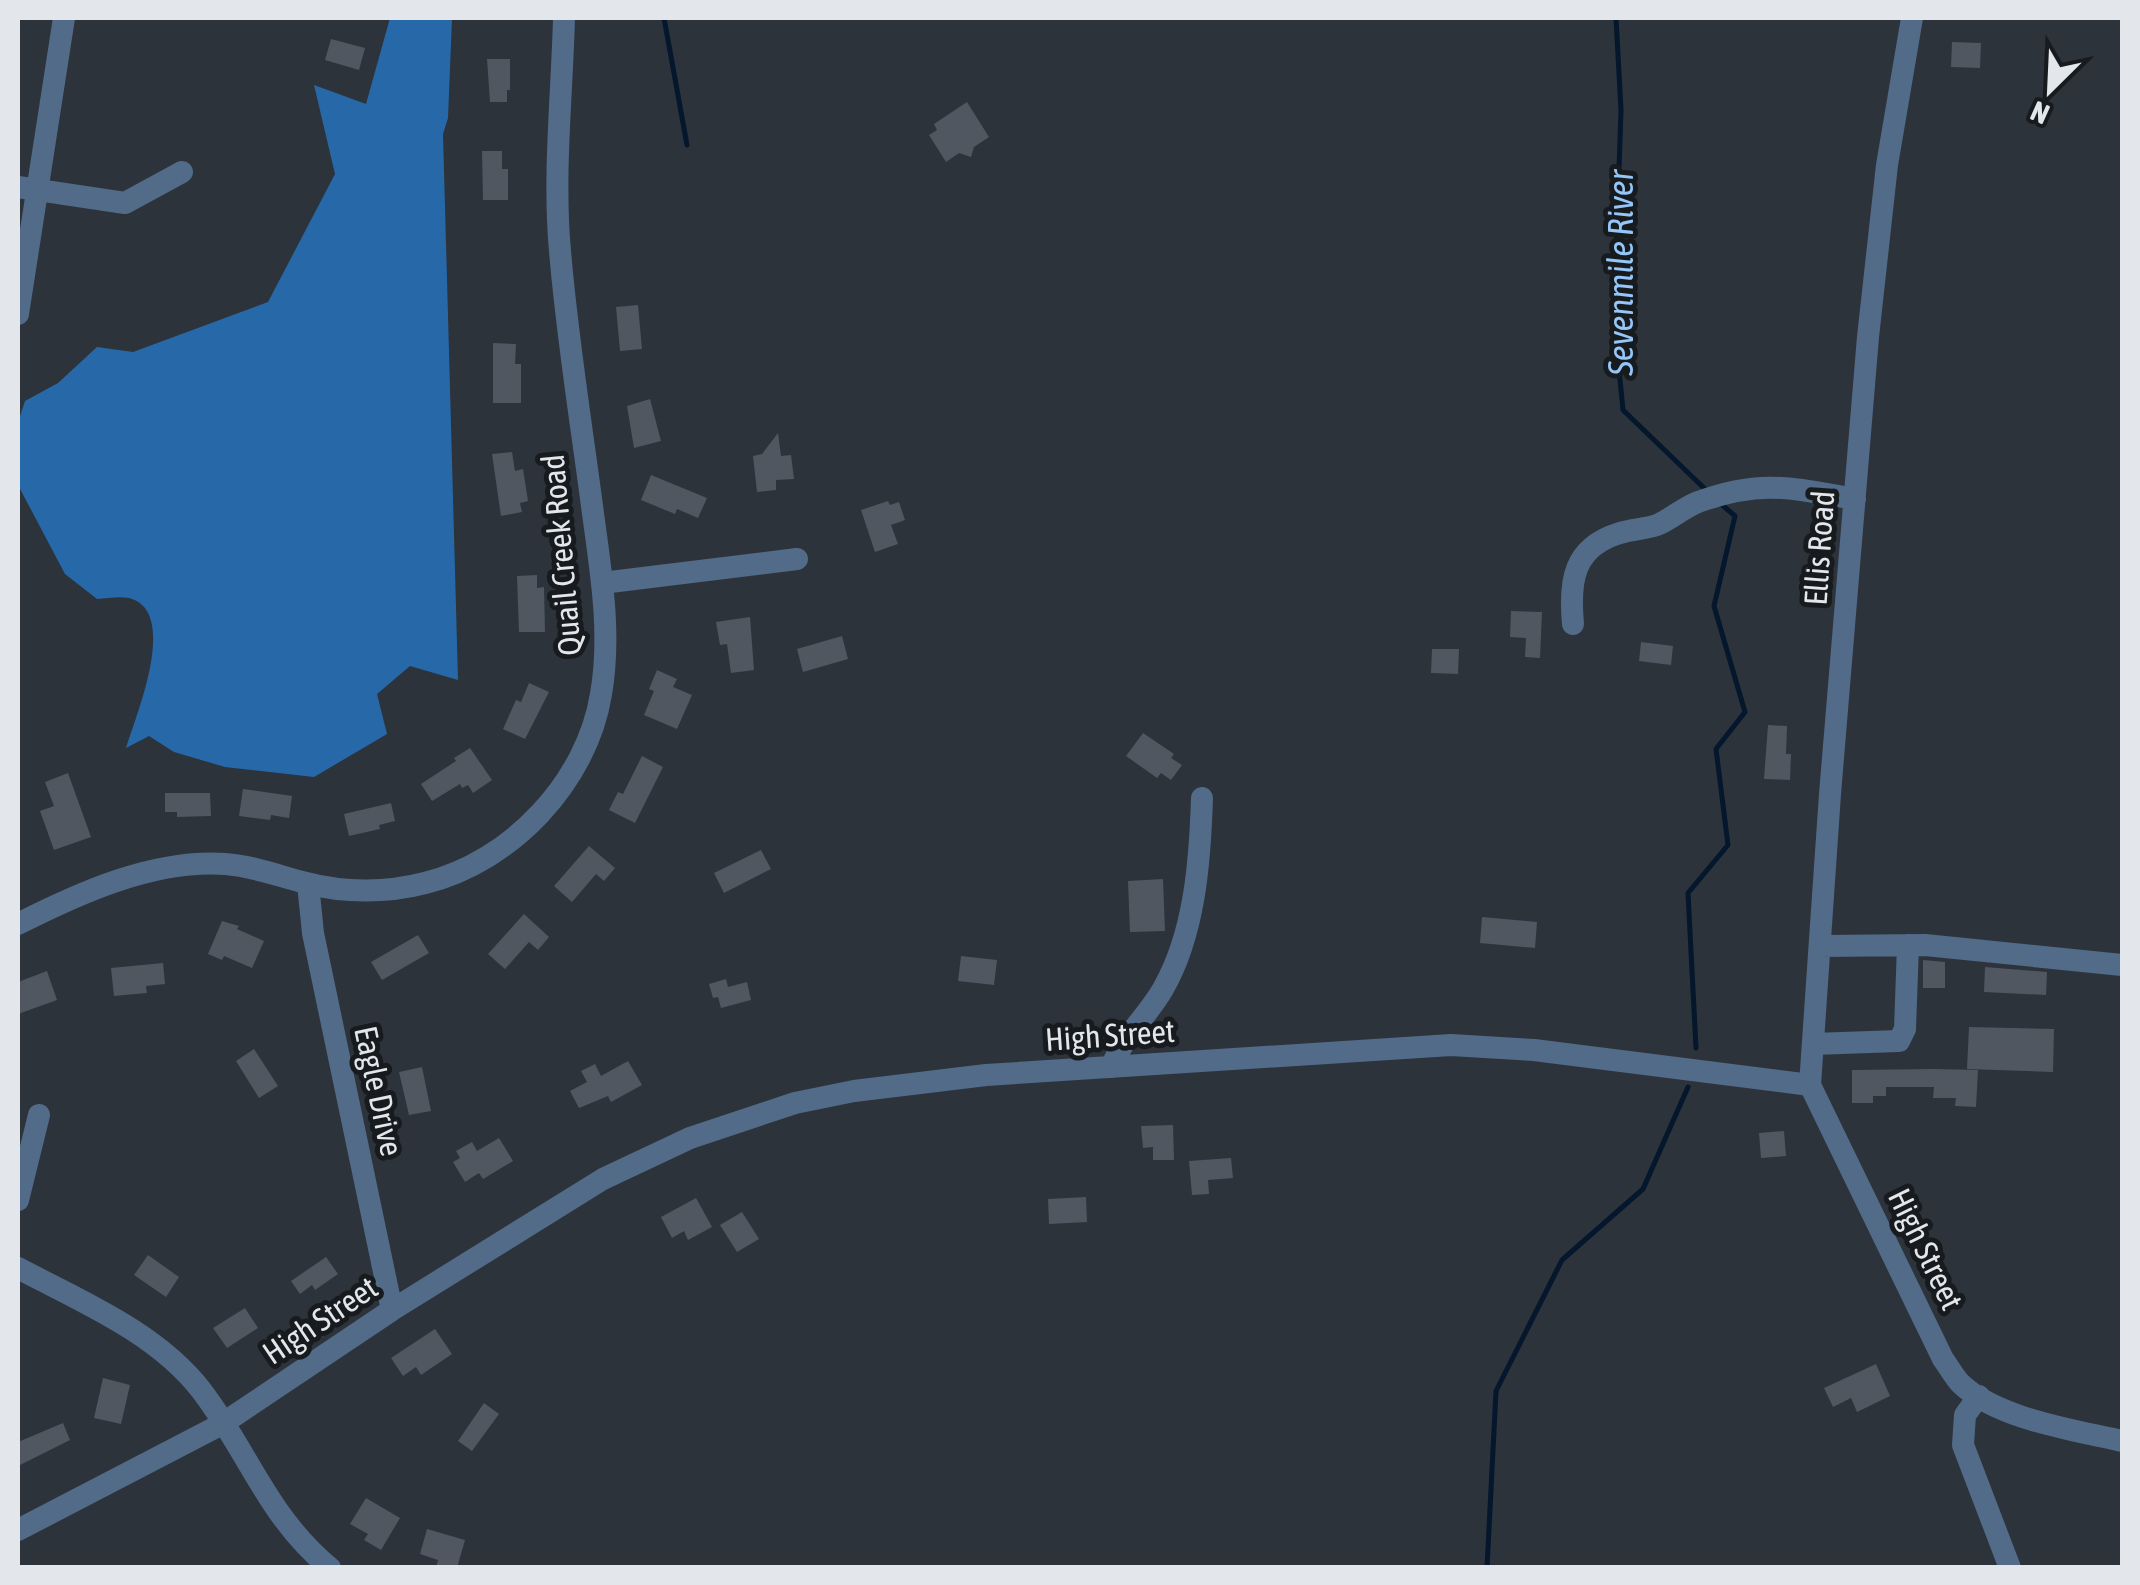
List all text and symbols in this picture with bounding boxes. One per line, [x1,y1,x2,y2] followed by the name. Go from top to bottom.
[2000,40,2100,140] north arrow
[2026,95,2054,131] text: N
[1600,168,1640,377] water label: Sevenmile River
[534,453,588,657] street label: Quail Creek Road
[1797,489,1841,607] street label: Ellis Road
[1044,1012,1176,1058] street label: High Street
[347,1023,411,1159] street label: Eagle Drive
[1881,1183,1971,1315] street label: High Street
[256,1268,384,1372] street label: High Street

